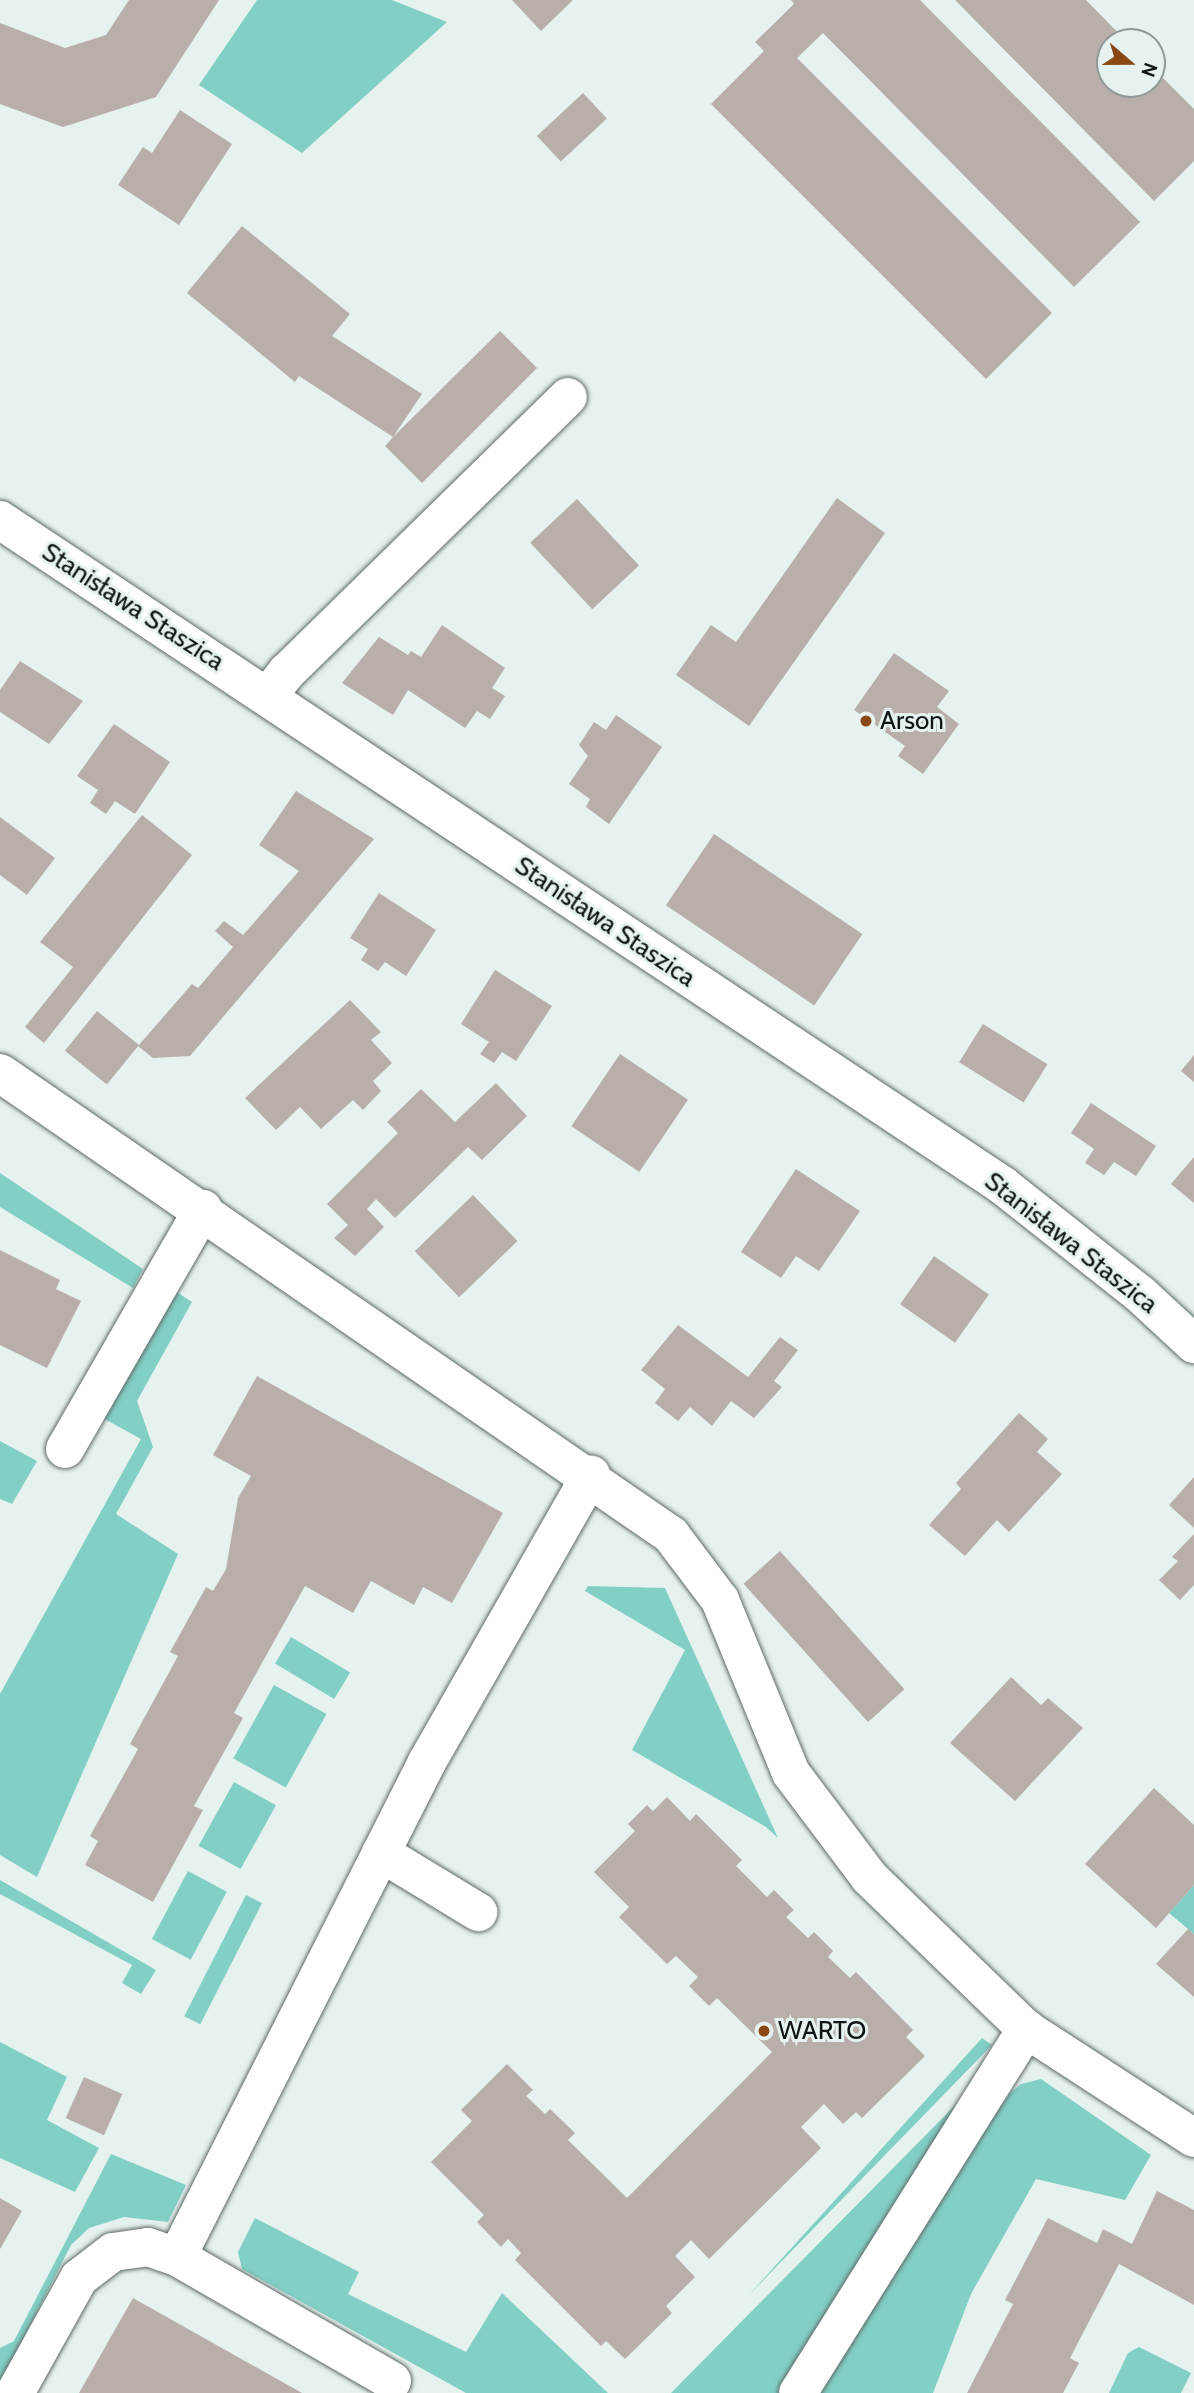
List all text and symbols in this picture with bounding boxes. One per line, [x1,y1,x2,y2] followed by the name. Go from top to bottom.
[1096,28,1166,98] north arrow
[1136,59,1162,80] text: N
[36,536,230,678] street label: Stanisława Staszica
[880,705,944,737] place label: Arson
[858,713,874,729] marker: Arson
[509,850,701,994] street label: Stanisława Staszica
[978,1166,1164,1320] street label: Stanisława Staszica
[778,2015,866,2047] place label: WARTO
[756,2023,772,2039] marker: WARTO

